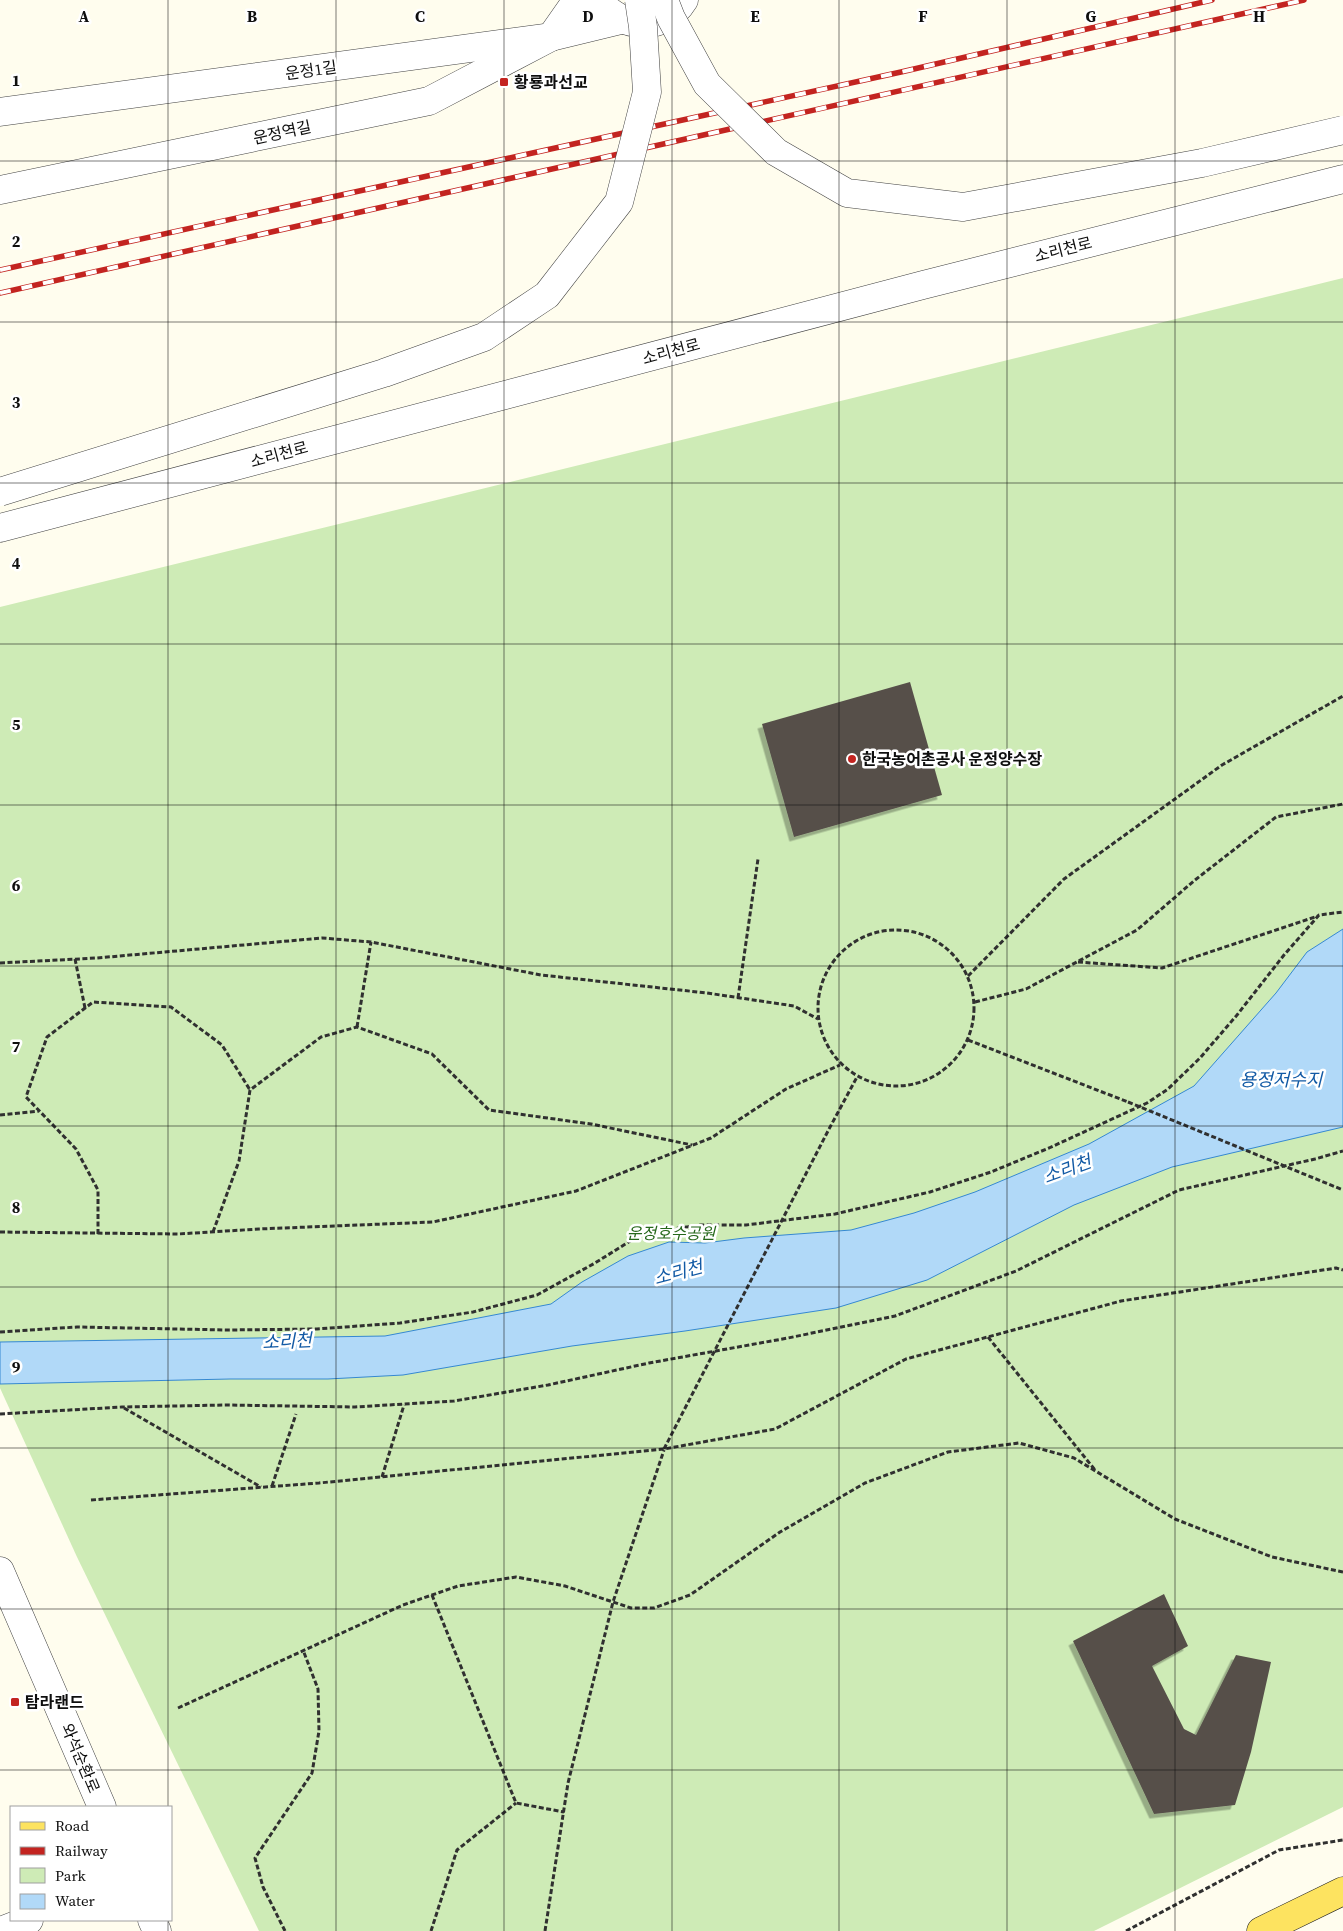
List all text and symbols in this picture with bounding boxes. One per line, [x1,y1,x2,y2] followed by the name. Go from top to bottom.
[79,5,90,27] text: A
[247,5,258,27] text: B
[415,5,425,27] text: C
[582,5,594,27] text: D
[750,5,760,27] text: E
[918,5,928,27] text: F
[1086,5,1097,27] text: G
[1253,5,1265,27] text: H
[284,55,338,85] street label: 운정1길
[12,69,20,91] text: 1
[514,71,588,93] place label: 황룡과선교
[498,76,510,88] marker: 황룡과선교
[251,115,313,149] street label: 운정역길
[12,230,21,252] text: 2
[1032,231,1094,267] street label: 소리천로
[640,333,703,369] street label: 소리천로
[12,391,21,413] text: 3
[248,436,311,472] street label: 소리천로
[12,552,21,574] text: 4
[12,713,21,735] text: 5
[862,748,1042,770] place label: 한국농어촌공사 운정양수장
[846,753,858,765] marker: 한국농어촌공사 운정양수장
[12,874,21,896] text: 6
[12,1035,21,1057] text: 7
[1240,1067,1324,1092] water label: 용정저수지
[1039,1148,1097,1189] water label: 소리천
[12,1196,20,1218] text: 8
[627,1222,716,1244] park label: 운정호수공원
[651,1253,708,1291] water label: 소리천
[262,1327,315,1355] water label: 소리천
[12,1356,21,1378] text: 9
[25,1691,84,1713] place label: 탐라랜드
[9,1696,21,1708] marker: 탐라랜드
[56,1720,106,1796] street label: 와석순환로
[10,1806,172,1921] legend
[55,1815,89,1836] text: Road
[55,1840,108,1861] text: Railway
[55,1865,87,1886] text: Park
[55,1890,96,1911] text: Water

